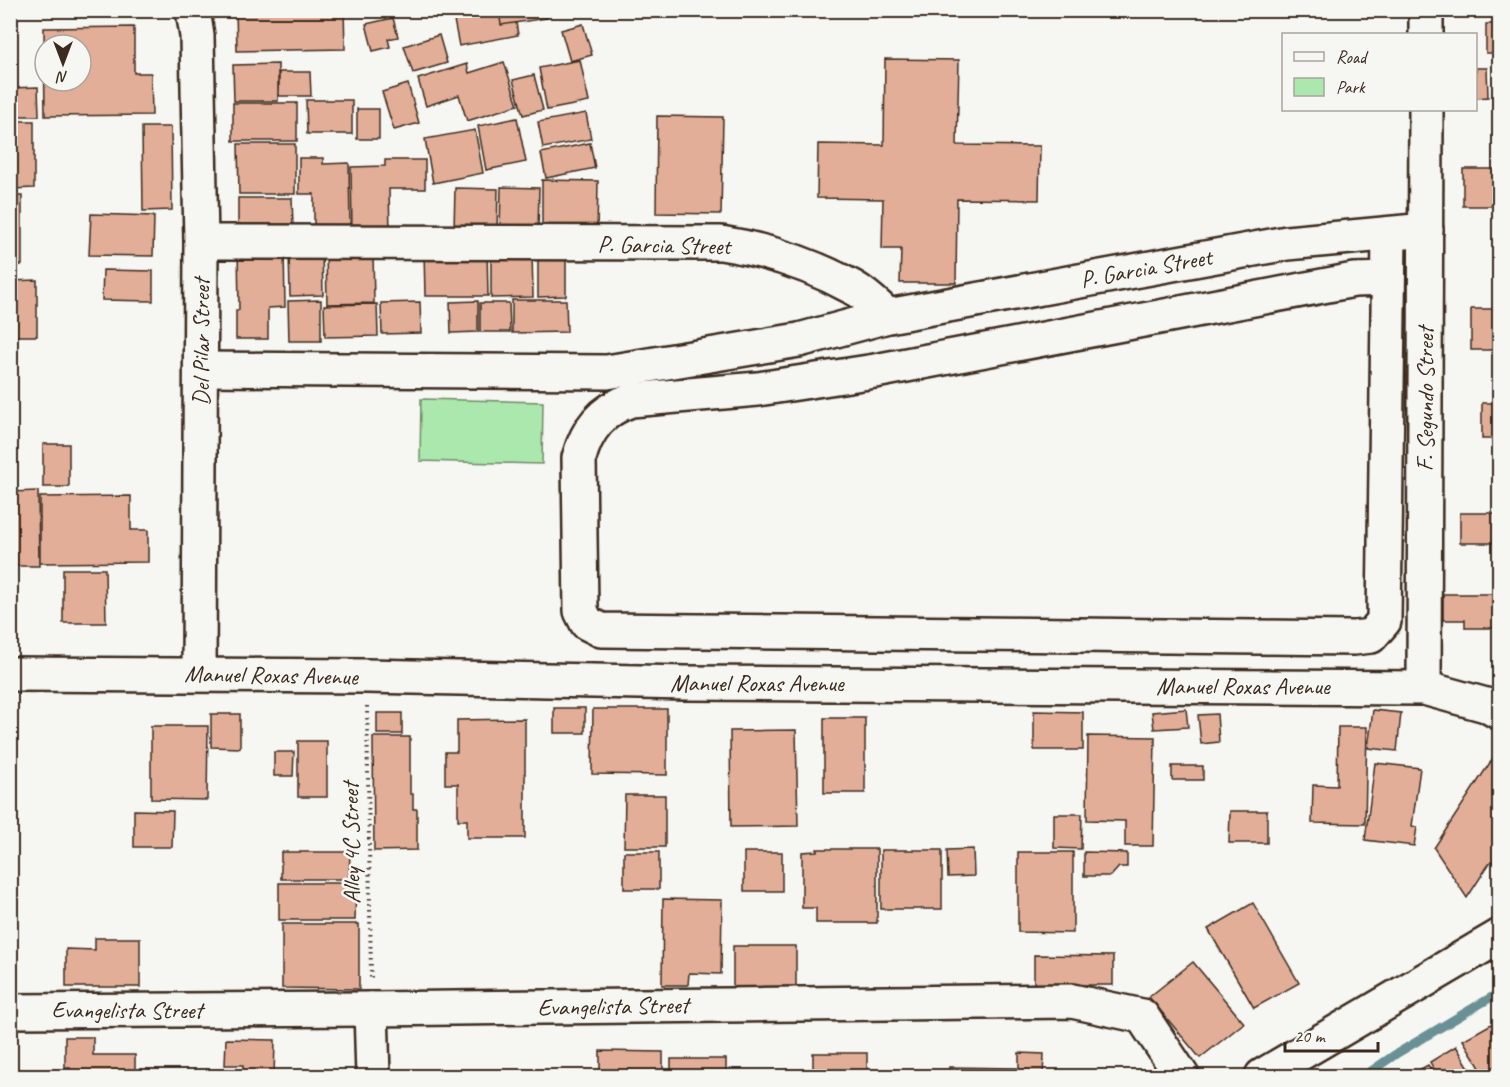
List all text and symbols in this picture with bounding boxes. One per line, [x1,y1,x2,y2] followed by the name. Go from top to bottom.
[33,33,93,93] north arrow
[1282,33,1477,111] legend
[1336,46,1369,68] text: Road
[55,67,68,87] text: N
[1336,76,1366,98] text: Park
[597,229,733,261] street label: P. Garcia Street
[1078,241,1216,294] street label: P. Garcia Street
[186,275,216,406] street label: Del Pilar Street
[1410,324,1440,471] street label: F. Segundo Street
[184,658,360,692] street label: Manuel Roxas Avenue
[670,668,846,698] street label: Manuel Roxas Avenue
[1156,671,1332,701] street label: Manuel Roxas Avenue
[335,779,367,904] street label: Alley 4C Street
[537,990,692,1022] street label: Evangelista Street
[51,995,206,1025] street label: Evangelista Street
[1285,1015,1378,1053] scale bar
[1294,1025,1327,1047] text: 20 m

